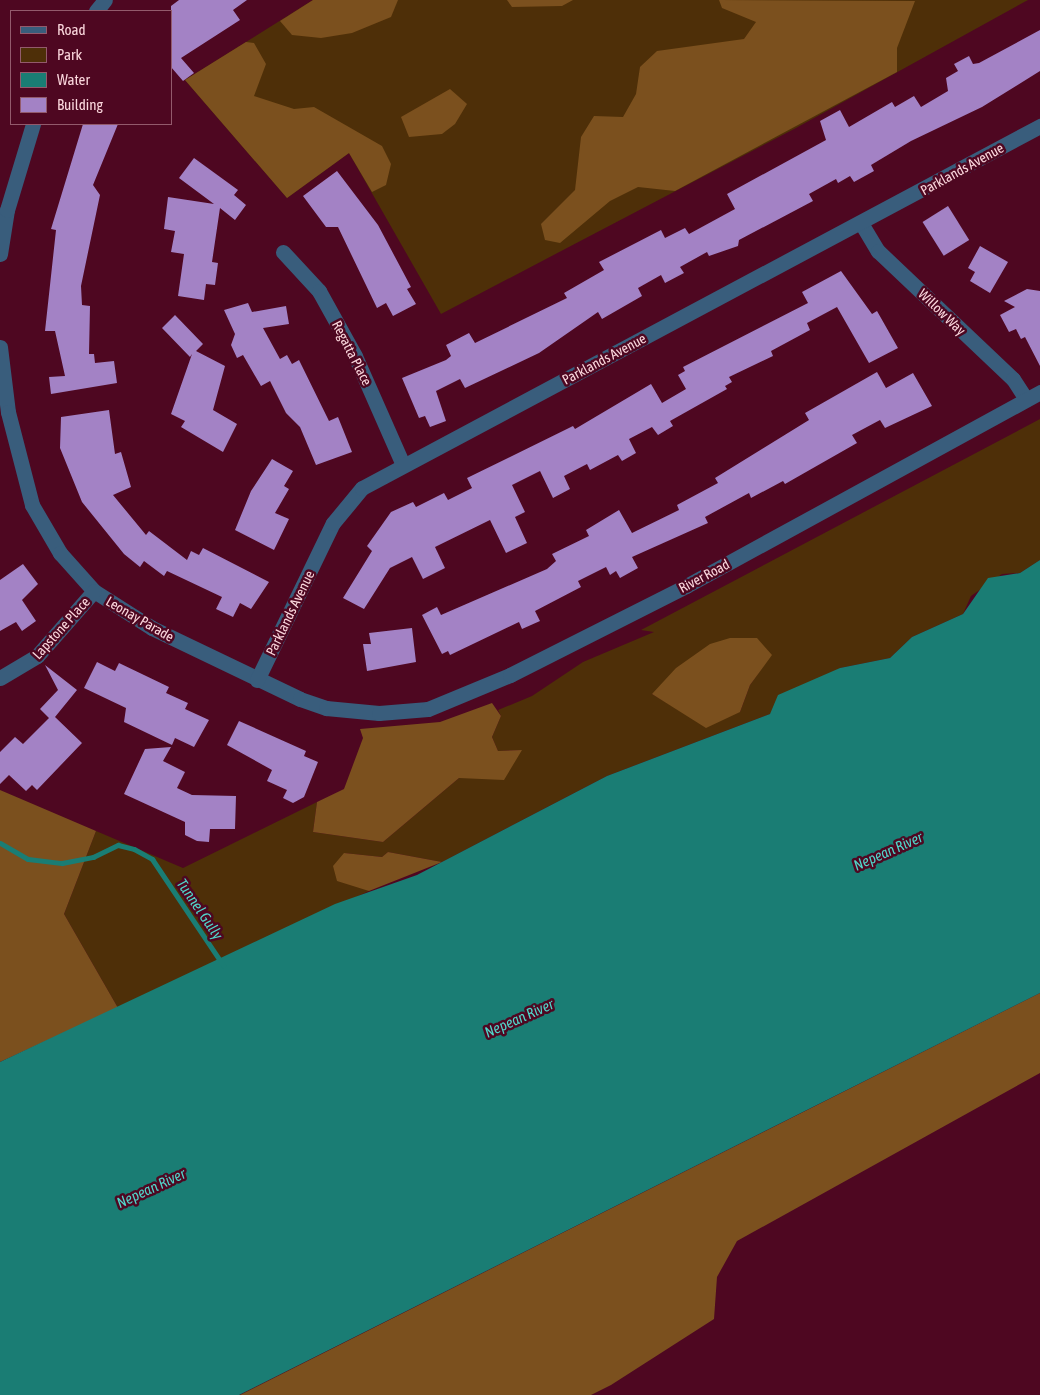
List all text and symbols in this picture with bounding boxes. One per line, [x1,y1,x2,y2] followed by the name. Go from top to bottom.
[10,10,172,125] legend
[57,21,86,38] text: Road
[57,46,82,63] text: Park
[57,71,90,88] text: Water
[57,96,103,113] text: Building
[917,139,1007,199] street label: Parklands Avenue
[915,285,969,339] street label: Willow Way
[328,318,376,388] street label: Regatta Place
[559,330,649,388] street label: Parklands Avenue
[676,556,732,596] street label: River Road
[262,568,318,658] street label: Parklands Avenue
[103,593,177,645] street label: Leonay Parade
[29,594,93,662] street label: Lapstone Place
[851,828,925,874] water label: Nepean River
[173,875,227,943] water label: Tunnel Gully
[482,995,556,1041] water label: Nepean River
[114,1164,188,1212] water label: Nepean River

